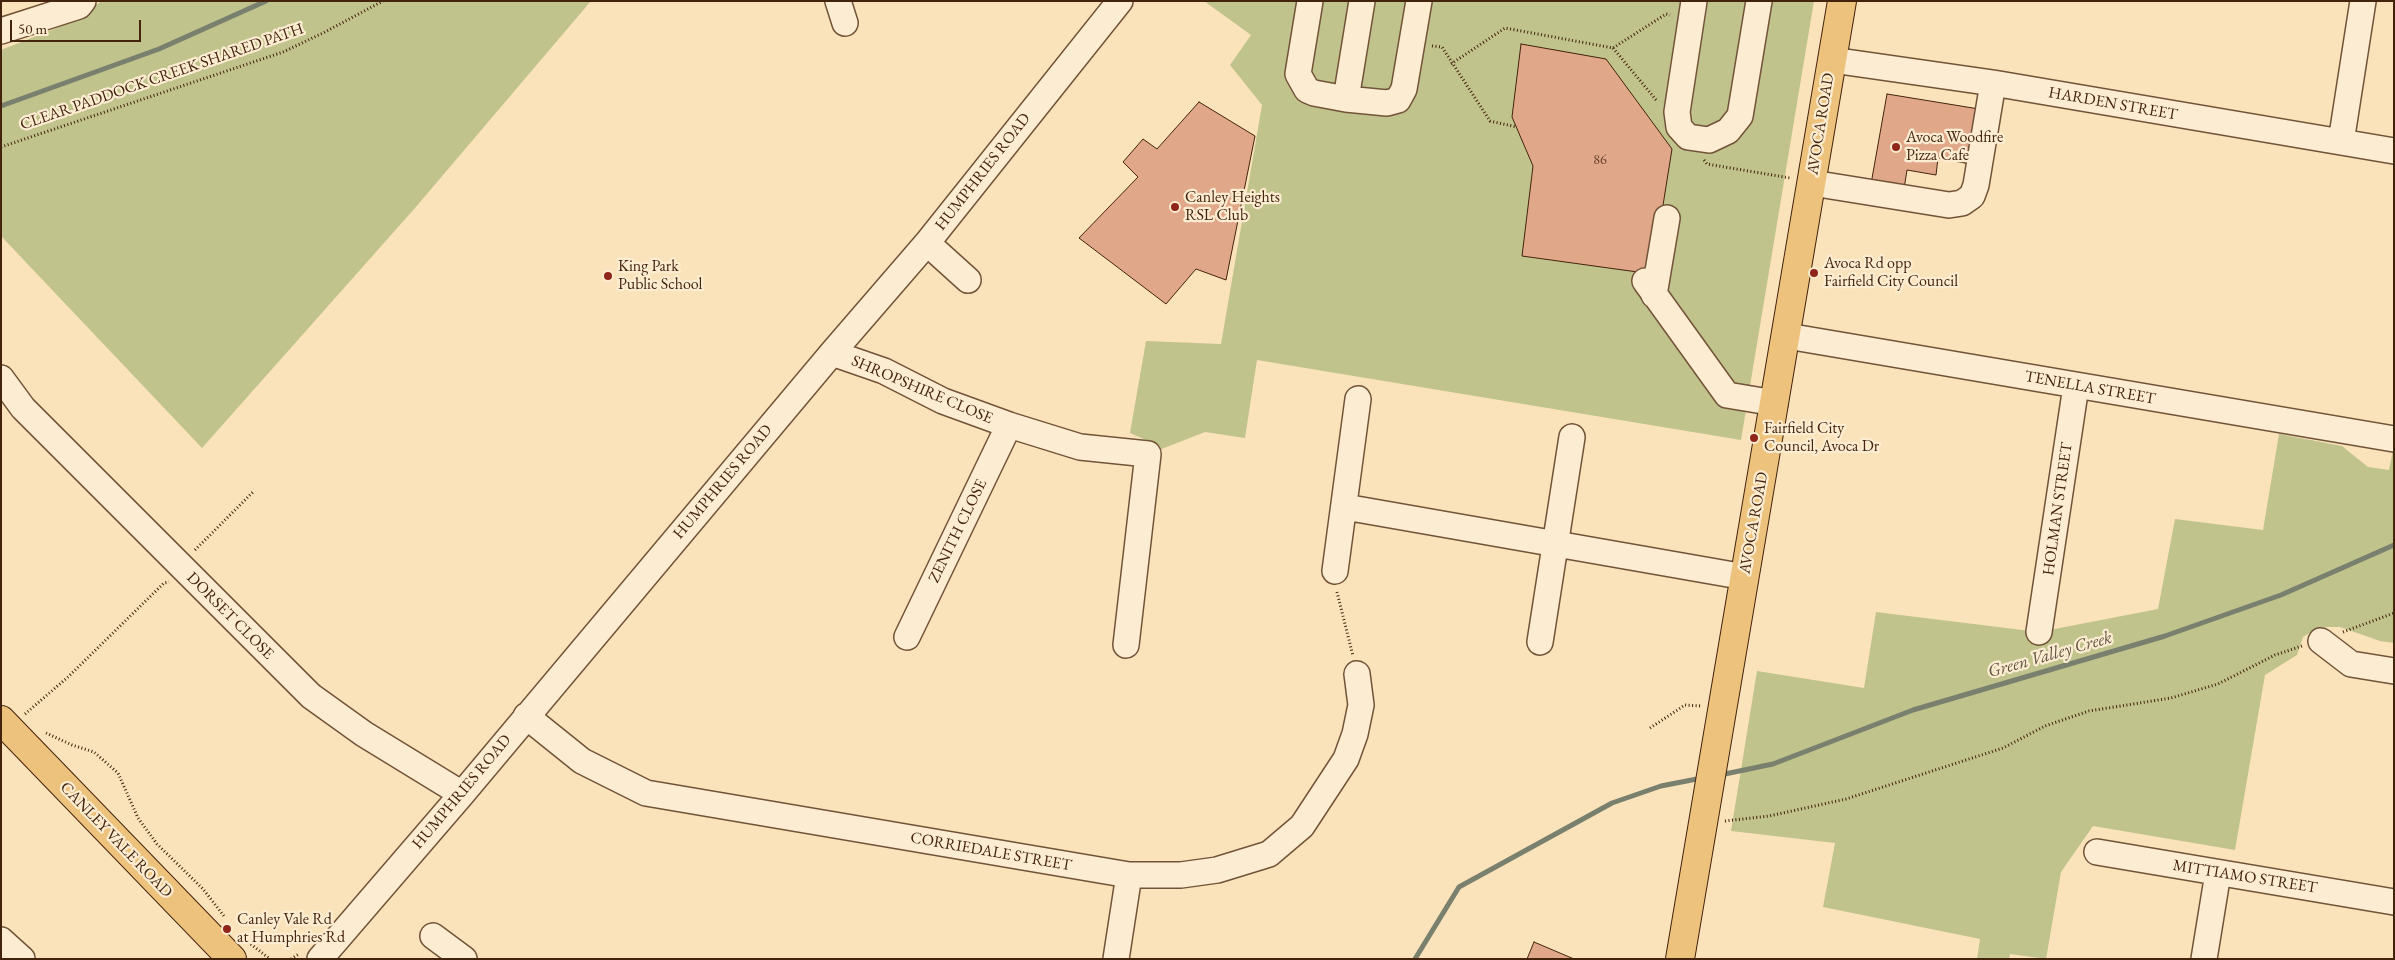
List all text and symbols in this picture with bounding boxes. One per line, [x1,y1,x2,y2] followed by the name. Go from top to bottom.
[12,10,144,42] scale bar
[18,19,306,135] street label: CLEAR PADDOCK CREEK SHARED PATH
[18,19,47,38] text: 50 m
[1803,72,1839,176] street label: AVOCA ROAD
[2047,83,2179,125] street label: HARDEN STREET
[931,109,1035,235] street label: HUMPHRIES ROAD
[1906,128,2003,166] place label: Avoca Woodfire Pizza Cafe
[1890,141,1902,153] marker: Avoca Woodfire Pizza Cafe
[1593,152,1607,168] house number: 86
[1185,188,1280,226] place label: Canley Heights RSL Club
[1169,201,1181,213] marker: Canley Heights RSL Club
[1824,254,1958,292] place label: Avoca Rd opp Fairfield City Council
[618,257,702,295] place label: King Park Public School
[1808,267,1820,279] marker: Avoca Rd opp Fairfield City Council
[602,270,614,282] marker: King Park Public School
[848,352,996,428] street label: SHROPSHIRE CLOSE
[2023,367,2157,409] street label: TENELLA STREET
[1764,419,1879,457] place label: Fairfield City Council, Avoca Dr
[669,421,777,543] street label: HUMPHRIES ROAD
[1748,432,1760,444] marker: Fairfield City Council, Avoca Dr
[2039,441,2077,577] street label: HOLMAN STREET
[1736,471,1772,575] street label: AVOCA ROAD
[925,476,991,586] street label: ZENITH CLOSE
[182,568,278,664] street label: DORSET CLOSE
[1985,627,2115,683] water label: Green Valley Creek
[408,731,516,853] street label: HUMPHRIES ROAD
[56,778,176,902] street label: CANLEY VALE ROAD
[909,828,1073,876] street label: CORRIEDALE STREET
[2171,856,2319,898] street label: MITTIAMO STREET
[237,910,345,948] place label: Canley Vale Rd at Humphries Rd
[221,923,233,935] marker: Canley Vale Rd at Humphries Rd

